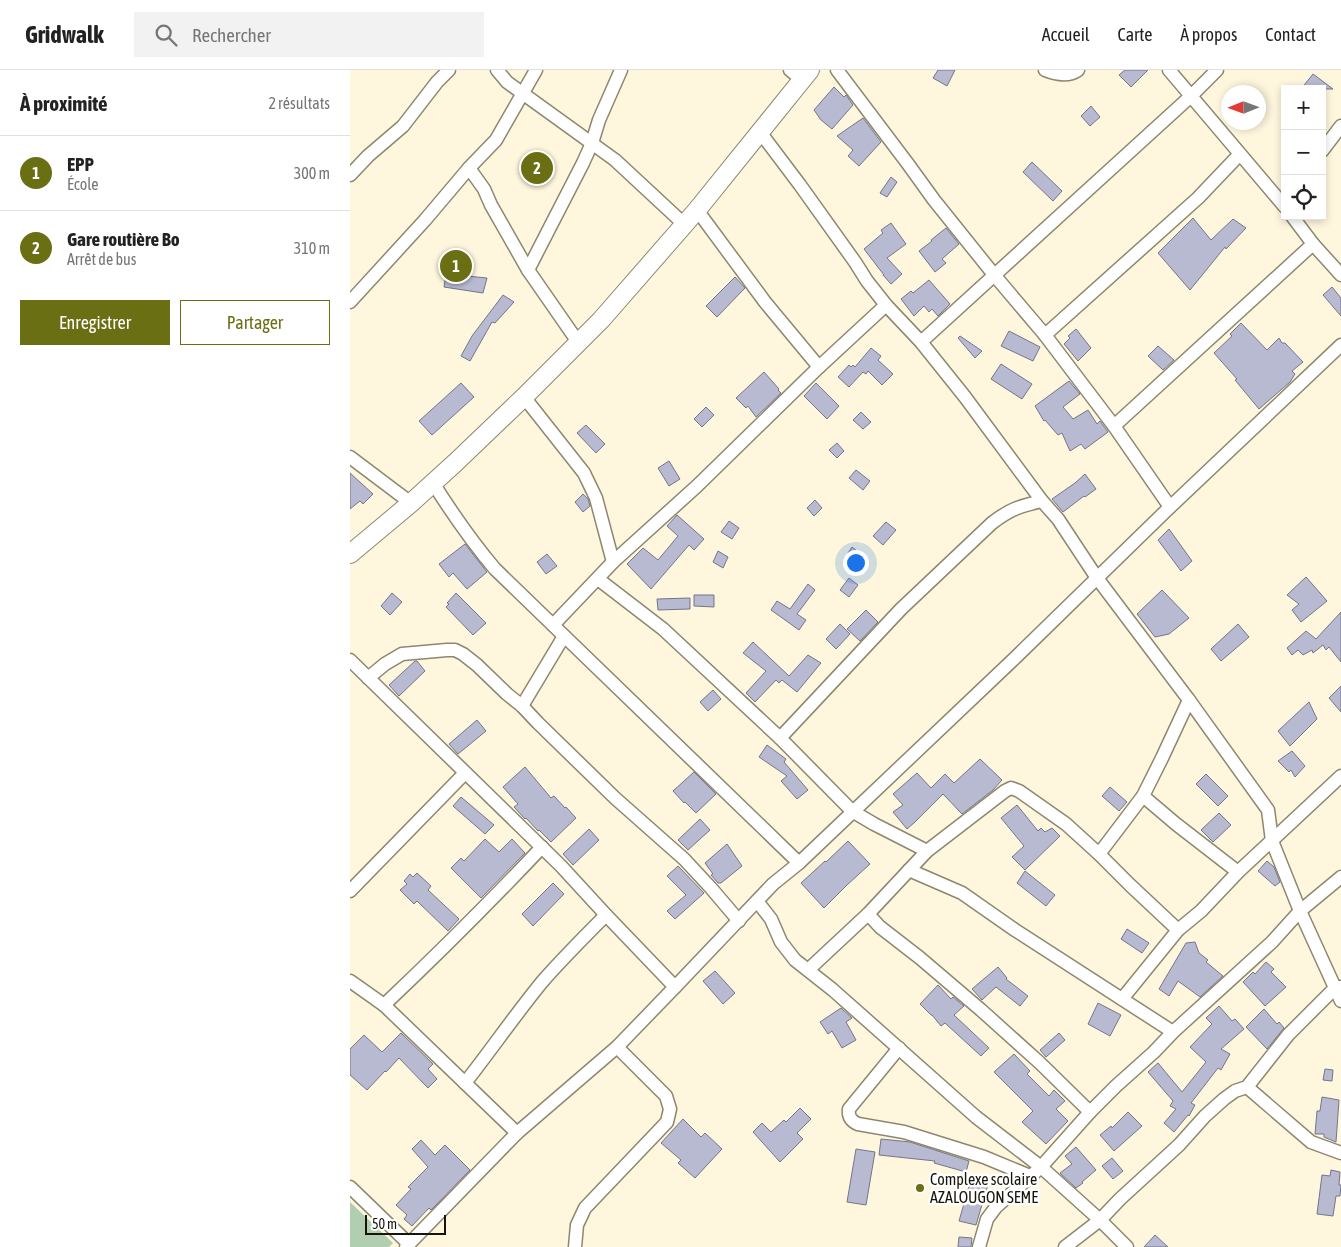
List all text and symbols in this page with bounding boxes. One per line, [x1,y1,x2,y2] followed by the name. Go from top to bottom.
[134,12,484,57] search box
[25,21,104,48] text: Gridwalk
[152,21,180,49] icon: search
[192,24,271,46] text: Rechercher
[1042,24,1090,45] text: Accueil
[1118,24,1152,45] text: Carte
[1180,24,1237,45] text: À propos
[1265,24,1316,45] text: Contact
[1221,85,1266,130] north arrow
[1281,85,1326,220] map controls
[1281,85,1326,130] button: +
[20,91,108,115] text: À proximité
[268,94,330,112] text: 2 résultats
[1281,130,1326,175] button: −
[521,149,553,187] pin: 2
[67,153,94,175] text: EPP
[32,164,40,182] text: 1
[294,164,330,182] text: 300 m
[67,175,99,193] text: École
[1281,175,1326,220] button: locate
[67,228,180,250] text: Gare routière Bo
[32,239,40,257] text: 2
[294,239,330,257] text: 310 m
[440,247,472,285] pin: 1
[67,250,136,268] text: Arrêt de bus
[20,300,170,345] button: Enregistrer
[180,300,330,345] button: Partager
[843,550,869,576] your location
[930,1170,1038,1206] place label: Complexe scolaire AZALOUGON SEME
[914,1182,926,1194] marker: Complexe scolaire AZALOUGON SEME
[365,1212,446,1235] scale bar
[372,1216,397,1232] text: 50 m

